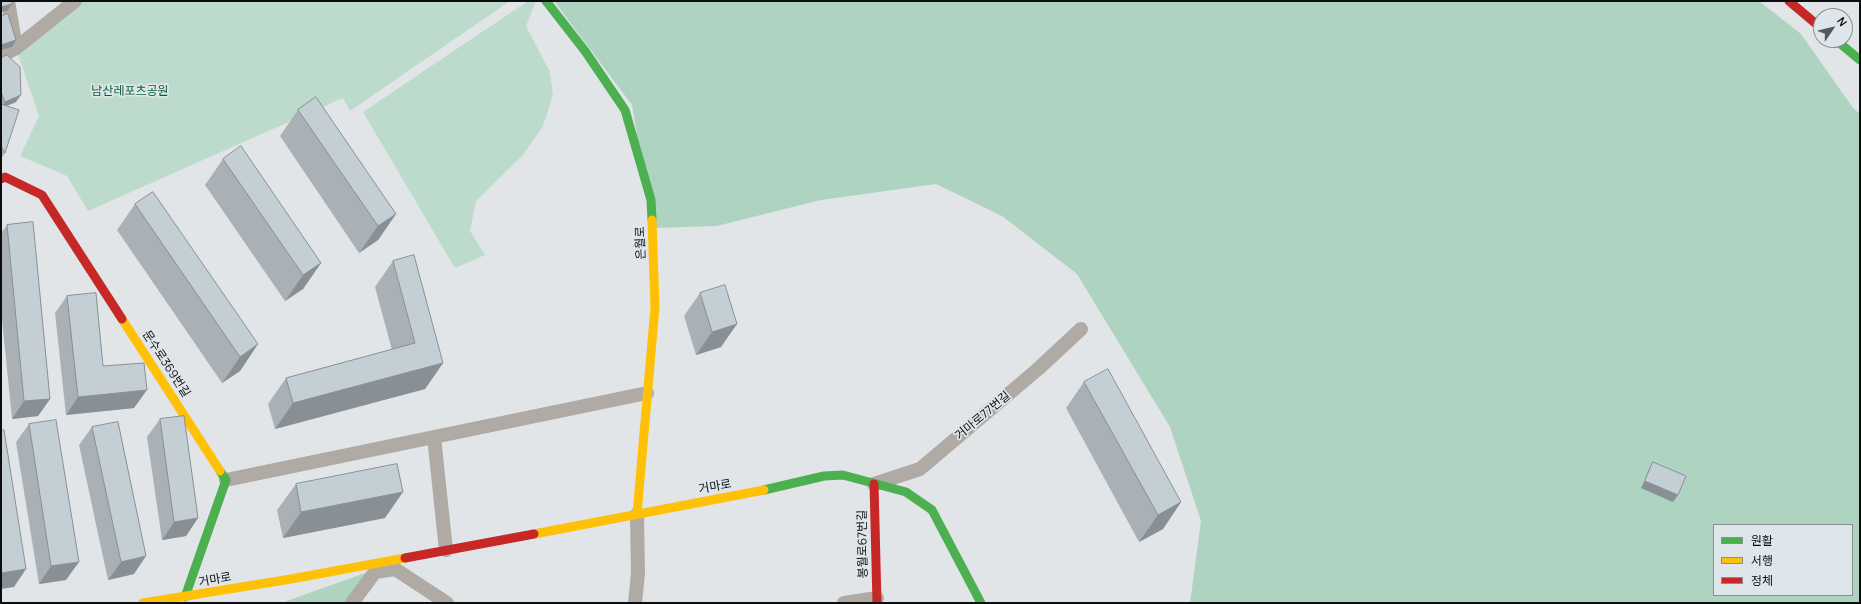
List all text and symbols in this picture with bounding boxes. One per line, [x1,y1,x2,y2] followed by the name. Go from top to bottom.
[1813,8,1853,48] north arrow
[1834,14,1851,29] text: N
[91,85,169,99] park label: 남산레포츠공원
[633,226,649,260] street label: 은월로
[139,328,193,400] street label: 문수로369번길
[952,389,1014,443] street label: 거마로77번길
[697,477,733,497] street label: 거마로
[855,510,871,578] street label: 봉월로67번길
[1713,524,1853,596] legend
[1751,532,1773,549] text: 원활
[1751,552,1773,569] text: 서행
[197,570,233,590] street label: 거마로
[1751,572,1773,589] text: 정체

